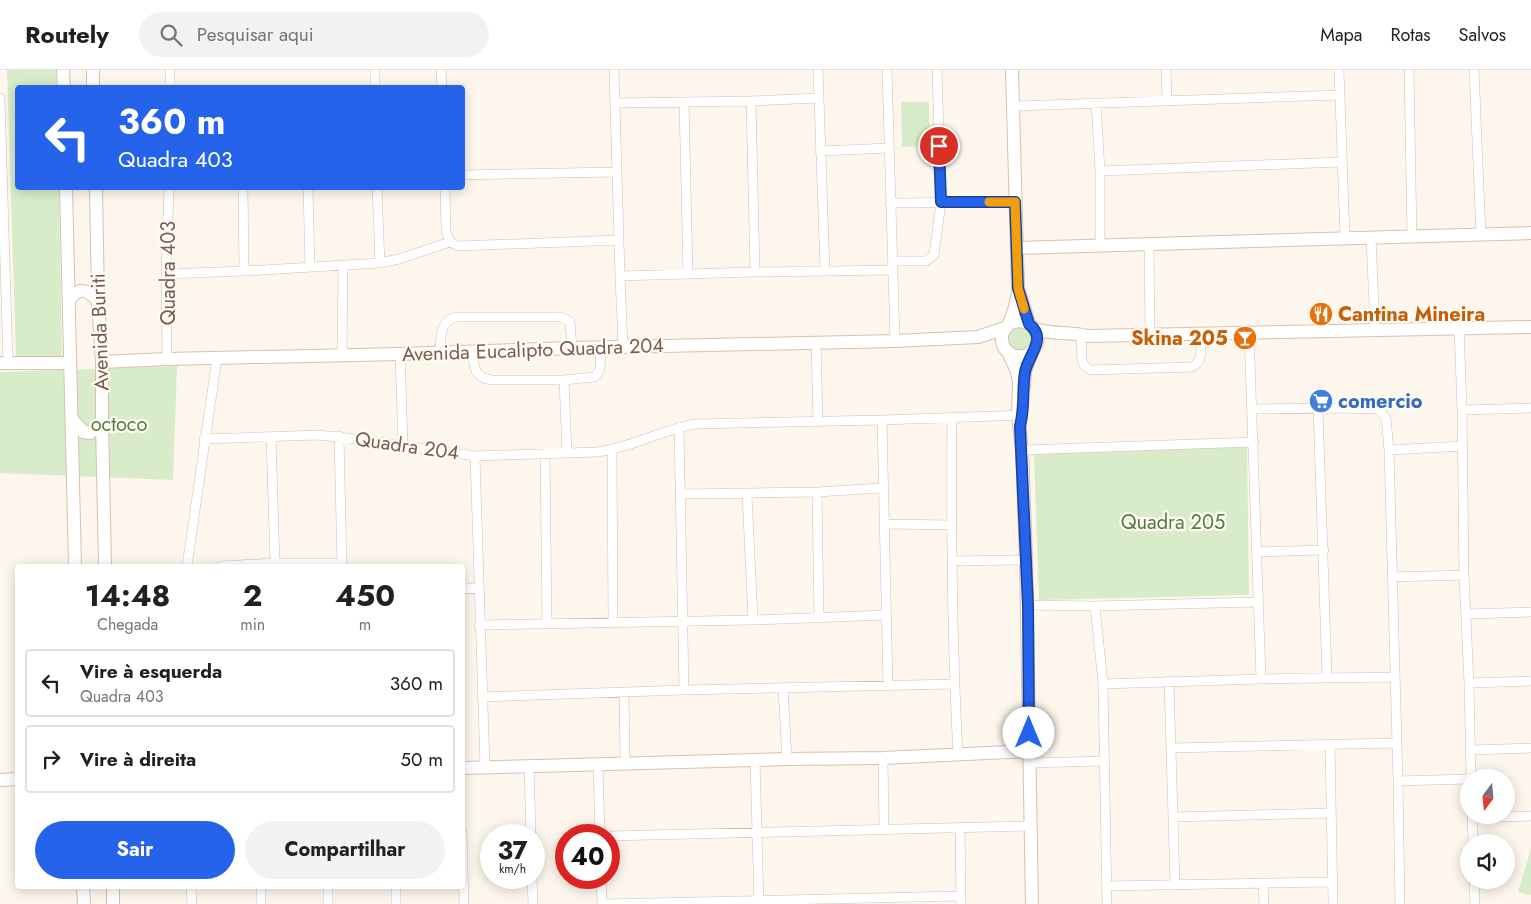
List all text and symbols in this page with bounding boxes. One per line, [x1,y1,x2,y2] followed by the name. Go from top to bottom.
[139,12,489,57] search box
[25,17,109,52] text: Routely
[157,21,185,49] icon: search
[197,21,314,48] text: Pesquisar aqui
[1320,22,1362,48] text: Mapa
[1390,22,1431,48] text: Rotas
[1459,22,1506,48] text: Salvos
[118,97,226,147] text: 360 m
[35,105,100,170] icon: left
[918,125,960,167] pin
[925,132,953,160] icon: arrive
[118,143,233,175] text: Quadra 403
[154,221,183,325] street label: Quadra 403
[83,273,117,391] street label: Avenida Buriti
[1338,300,1485,329] place label: Cantina Mineira
[1308,301,1334,327] restaurant icon: Cantina Mineira
[1131,324,1228,353] place label: Skina 205
[1232,325,1258,351] bar icon: Skina 205
[401,331,665,369] street label: Avenida Eucalipto Quadra 204
[1338,387,1423,416] place label: comercio
[1308,388,1334,414] supermarket icon: comercio
[91,410,147,439] park label: octoco
[353,424,461,468] street label: Quadra 204
[1121,508,1225,537] park label: Quadra 205
[85,574,170,617] text: 14:48
[243,574,263,617] text: 2
[335,574,395,617] text: 450
[97,613,158,636] text: Chegada
[240,613,265,636] text: min
[359,613,371,636] text: m
[80,658,222,685] text: Vire à esquerda
[37,669,65,697] icon: left
[390,670,443,697] text: 360 m
[80,685,164,708] text: Quadra 403
[1002,706,1054,758] position arrow
[37,745,65,773] icon: right
[80,746,196,773] text: Vire à direita
[400,746,443,773] text: 50 m
[1460,769,1515,824] north arrow
[1460,769,1515,889] map controls
[35,821,235,879] button: Sair
[245,821,445,879] button: Compartilhar
[555,824,620,889] speed limit sign: 40
[497,832,528,868] text: 37
[1460,834,1515,889] button: sound
[499,860,526,878] text: km/h

